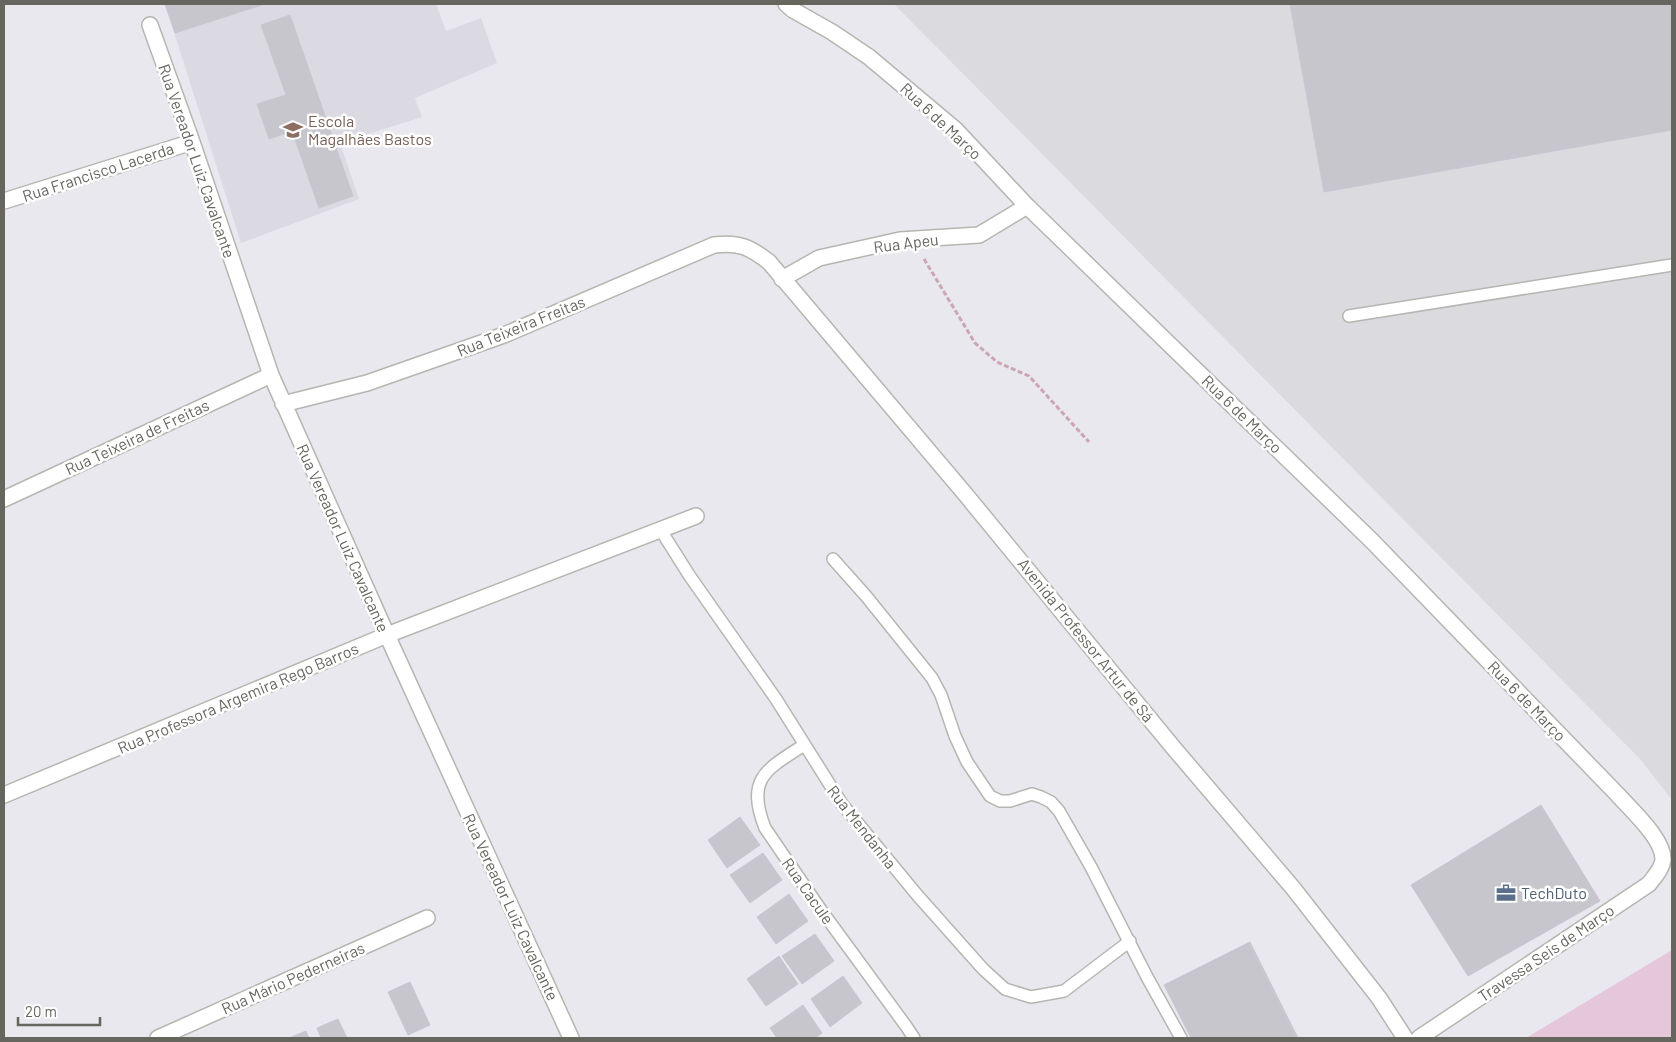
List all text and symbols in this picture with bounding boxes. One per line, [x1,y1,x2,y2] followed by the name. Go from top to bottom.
[155,61,240,260] street label: Rua Vereador Luiz Cavalcante
[897,78,986,163] street label: Rua 6 de Março
[308,111,432,148] place label: Escola Magalhães Bastos
[282,119,304,141] school or university icon: Escola Magalhães Bastos
[20,138,176,205] street label: Rua Francisco Lacerda
[872,229,939,256] street label: Rua Apeu
[454,291,588,360] street label: Rua Teixeira Freitas
[1198,371,1286,457] street label: Rua 6 de Março
[62,395,212,478] street label: Rua Teixeira de Freitas
[293,441,394,635] street label: Rua Vereador Luiz Cavalcante
[1014,554,1158,725] street label: Avenida Professor Artur de Sá
[115,638,361,757] street label: Rua Professora Argemira Rego Barros
[1484,657,1570,745] street label: Rua 6 de Março
[824,781,901,872] street label: Rua Mendanha
[460,810,563,1003] street label: Rua Vereador Luiz Cavalcante
[779,854,838,928] street label: Rua Cacule
[1495,882,1517,904] office icon: TechDuto
[1521,883,1587,902] place label: TechDuto
[1474,900,1617,1005] street label: Travessa Seis de Março
[218,937,367,1018] street label: Rua Mário Pederneiras
[18,994,100,1026] scale bar
[25,1002,57,1020] text: 20 m

